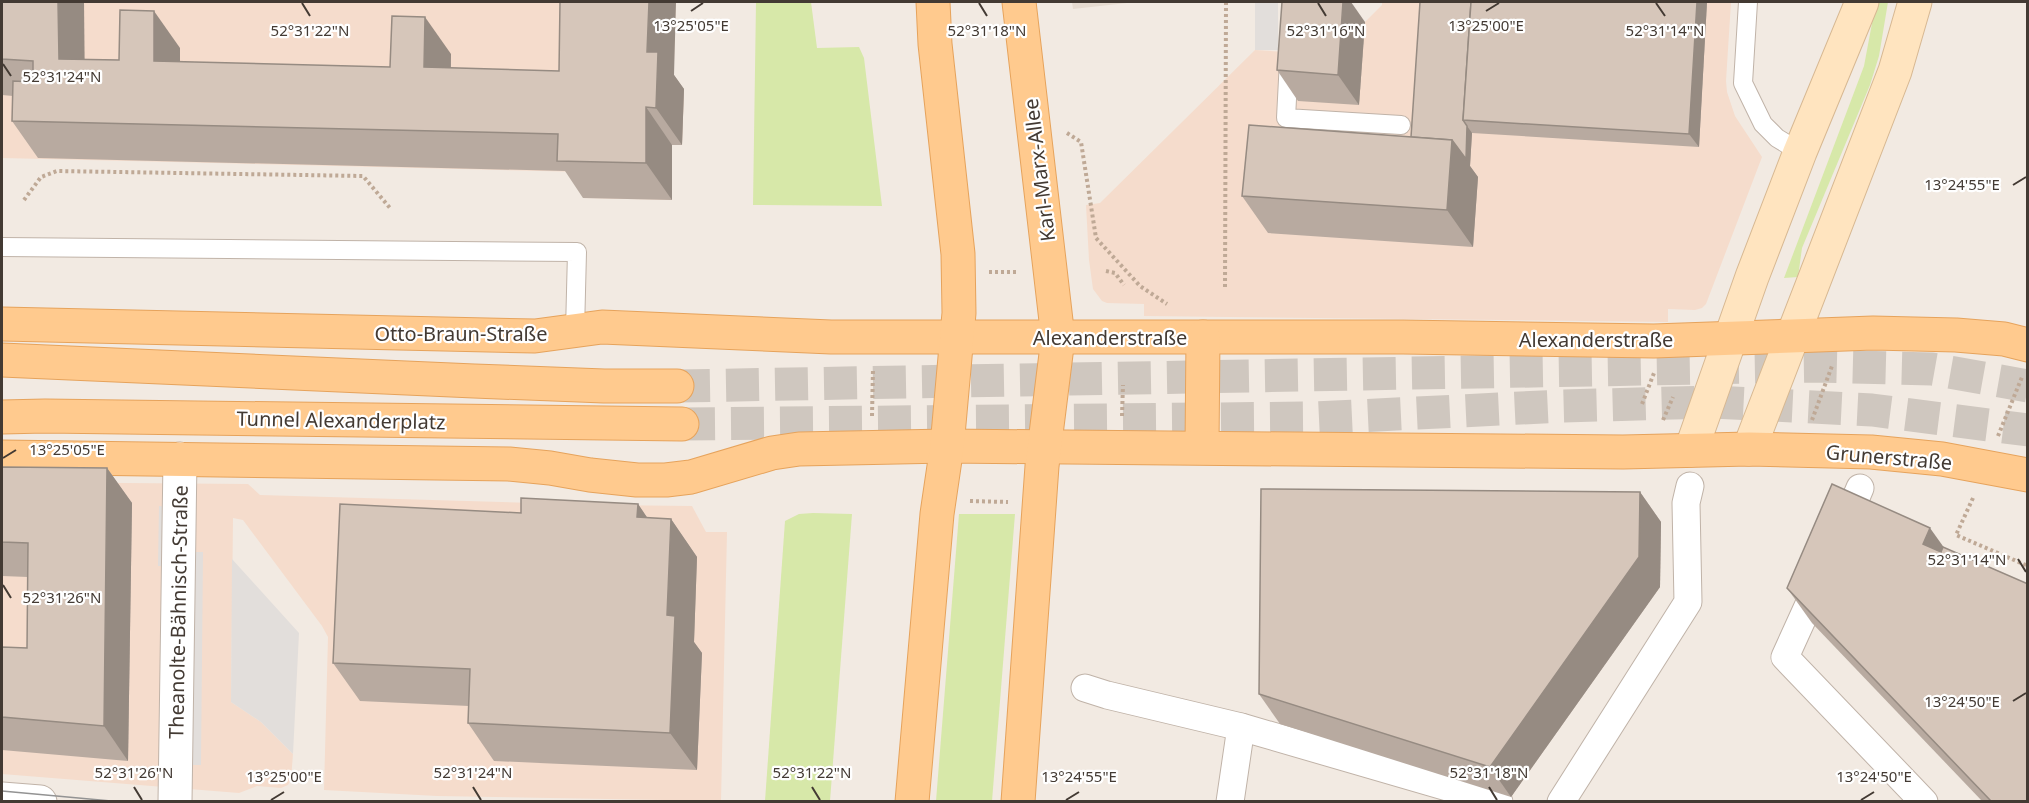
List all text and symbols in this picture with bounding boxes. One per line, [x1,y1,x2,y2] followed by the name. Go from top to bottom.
[653,15,729,35] text: 13°25'05"E
[1448,15,1524,35] text: 13°25'00"E
[271,20,349,40] text: 52°31'22"N
[948,20,1026,40] text: 52°31'18"N
[1287,20,1365,40] text: 52°31'16"N
[1626,20,1704,40] text: 52°31'14"N
[23,66,101,86] text: 52°31'24"N
[1017,97,1061,243] street label: Karl-Marx-Allee
[1924,174,2000,194] text: 13°24'55"E
[374,320,548,347] street label: Otto-Braun-Straße
[1033,324,1187,351] street label: Alexanderstraße
[1519,326,1673,353] street label: Alexanderstraße
[236,405,446,435] street label: Tunnel Alexanderplatz
[1825,438,1953,476] street label: Grunerstraße
[29,439,105,459] text: 13°25'05"E
[162,485,194,739] street label: Theanolte-Bähnisch-Straße
[1928,549,2006,569] text: 52°31'14"N
[23,587,101,607] text: 52°31'26"N
[1924,691,2000,711] text: 13°24'50"E
[95,762,173,782] text: 52°31'26"N
[434,762,512,782] text: 52°31'24"N
[773,762,851,782] text: 52°31'22"N
[1450,762,1528,782] text: 52°31'18"N
[246,766,322,786] text: 13°25'00"E
[1041,766,1117,786] text: 13°24'55"E
[1836,766,1912,786] text: 13°24'50"E

